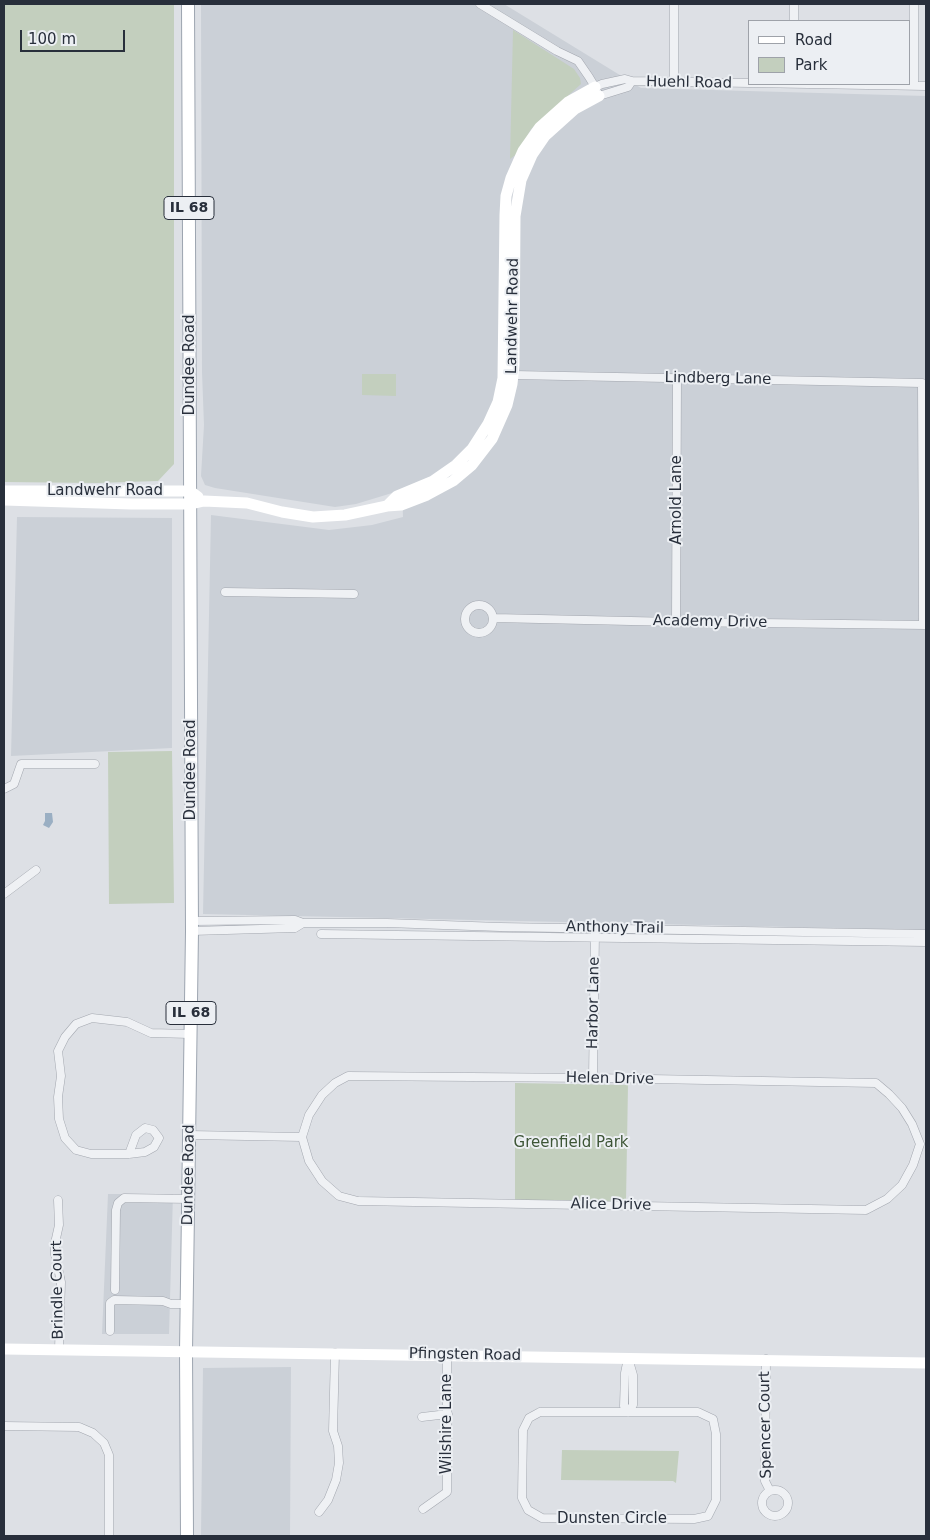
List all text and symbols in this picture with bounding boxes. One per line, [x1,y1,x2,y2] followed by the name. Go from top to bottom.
[22,20,128,52] scale bar
[748,20,910,85] legend
[28,30,76,48] text: 100 m
[795,31,833,49] text: Road
[795,56,827,74] text: Park
[646,73,732,93] street label: Huehl Road
[164,197,214,220] road number: IL 68
[503,258,523,374] street label: Landwehr Road
[181,315,199,415] street label: Dundee Road
[664,369,772,389] street label: Lindberg Lane
[668,455,686,545] street label: Arnold Lane
[47,482,163,500] street label: Landwehr Road
[653,612,767,632] street label: Academy Drive
[182,720,200,820] street label: Dundee Road
[566,918,664,938] street label: Anthony Trail
[584,957,604,1049] street label: Harbor Lane
[166,1001,216,1024] road number: IL 68
[566,1069,654,1089] street label: Helen Drive
[179,1124,199,1226] street label: Dundee Road
[514,1134,628,1152] park label: Greenfield Park
[570,1195,652,1215] street label: Alice Drive
[48,1240,68,1340] street label: Brindle Court
[409,1345,521,1365] street label: Pfingsten Road
[756,1371,776,1479] street label: Spencer Court
[438,1374,456,1474] street label: Wilshire Lane
[557,1510,667,1528] street label: Dunsten Circle

